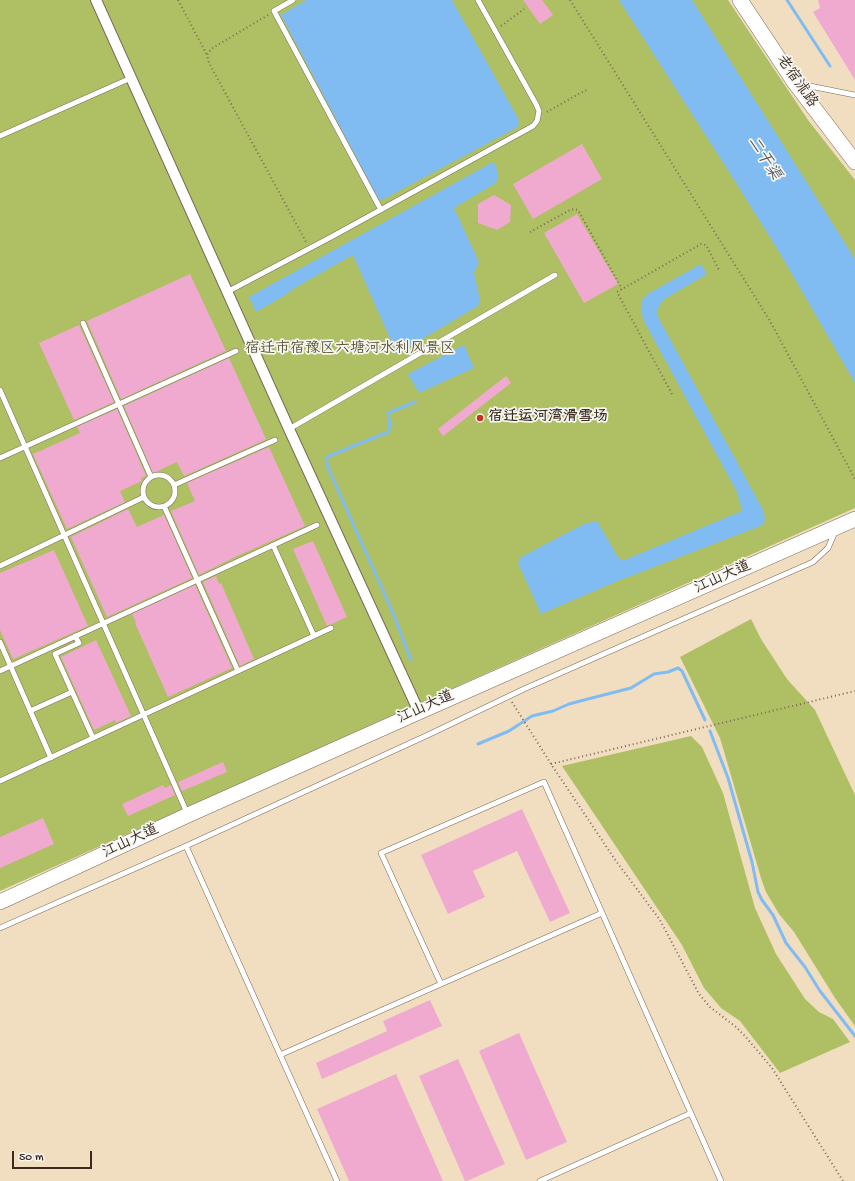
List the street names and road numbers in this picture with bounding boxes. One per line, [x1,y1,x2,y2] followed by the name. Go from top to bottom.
[771,52,821,112] street label: 老宿沭路
[692,558,754,598] street label: 江山大道
[395,688,457,728] street label: 江山大道
[100,821,162,863] street label: 江山大道

